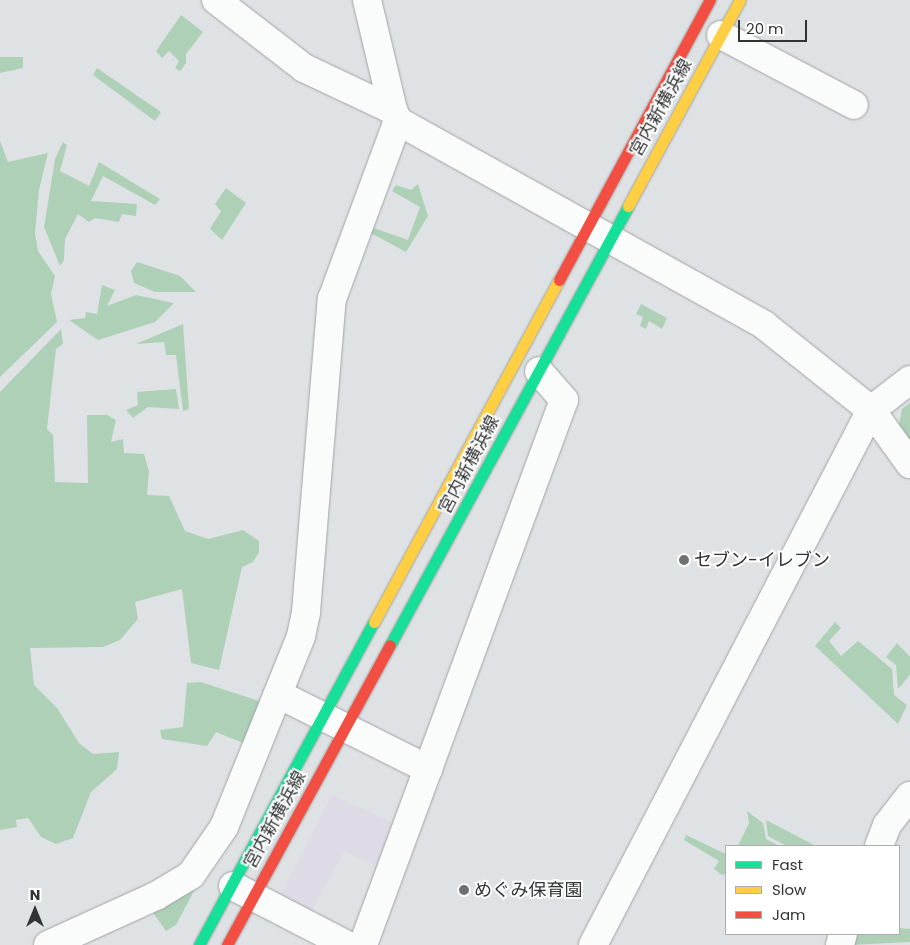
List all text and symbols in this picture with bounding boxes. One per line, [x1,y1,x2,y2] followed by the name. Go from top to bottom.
[740,10,809,42] scale bar
[746,18,784,39] text: 20 m
[625,56,697,160] street label: 宮内新横浜線
[434,412,504,518] street label: 宮内新横浜線
[694,549,830,571] place label: セブン-イレブン
[678,554,690,566] marker: セブン-イレブン
[239,768,311,872] street label: 宮内新横浜線
[725,845,900,935] legend
[772,854,803,875] text: Fast
[474,879,582,901] place label: めぐみ保育園
[772,879,806,900] text: Slow
[458,884,470,896] marker: めぐみ保育園
[10,885,60,935] north arrow
[30,885,40,905] text: N
[772,904,806,925] text: Jam

